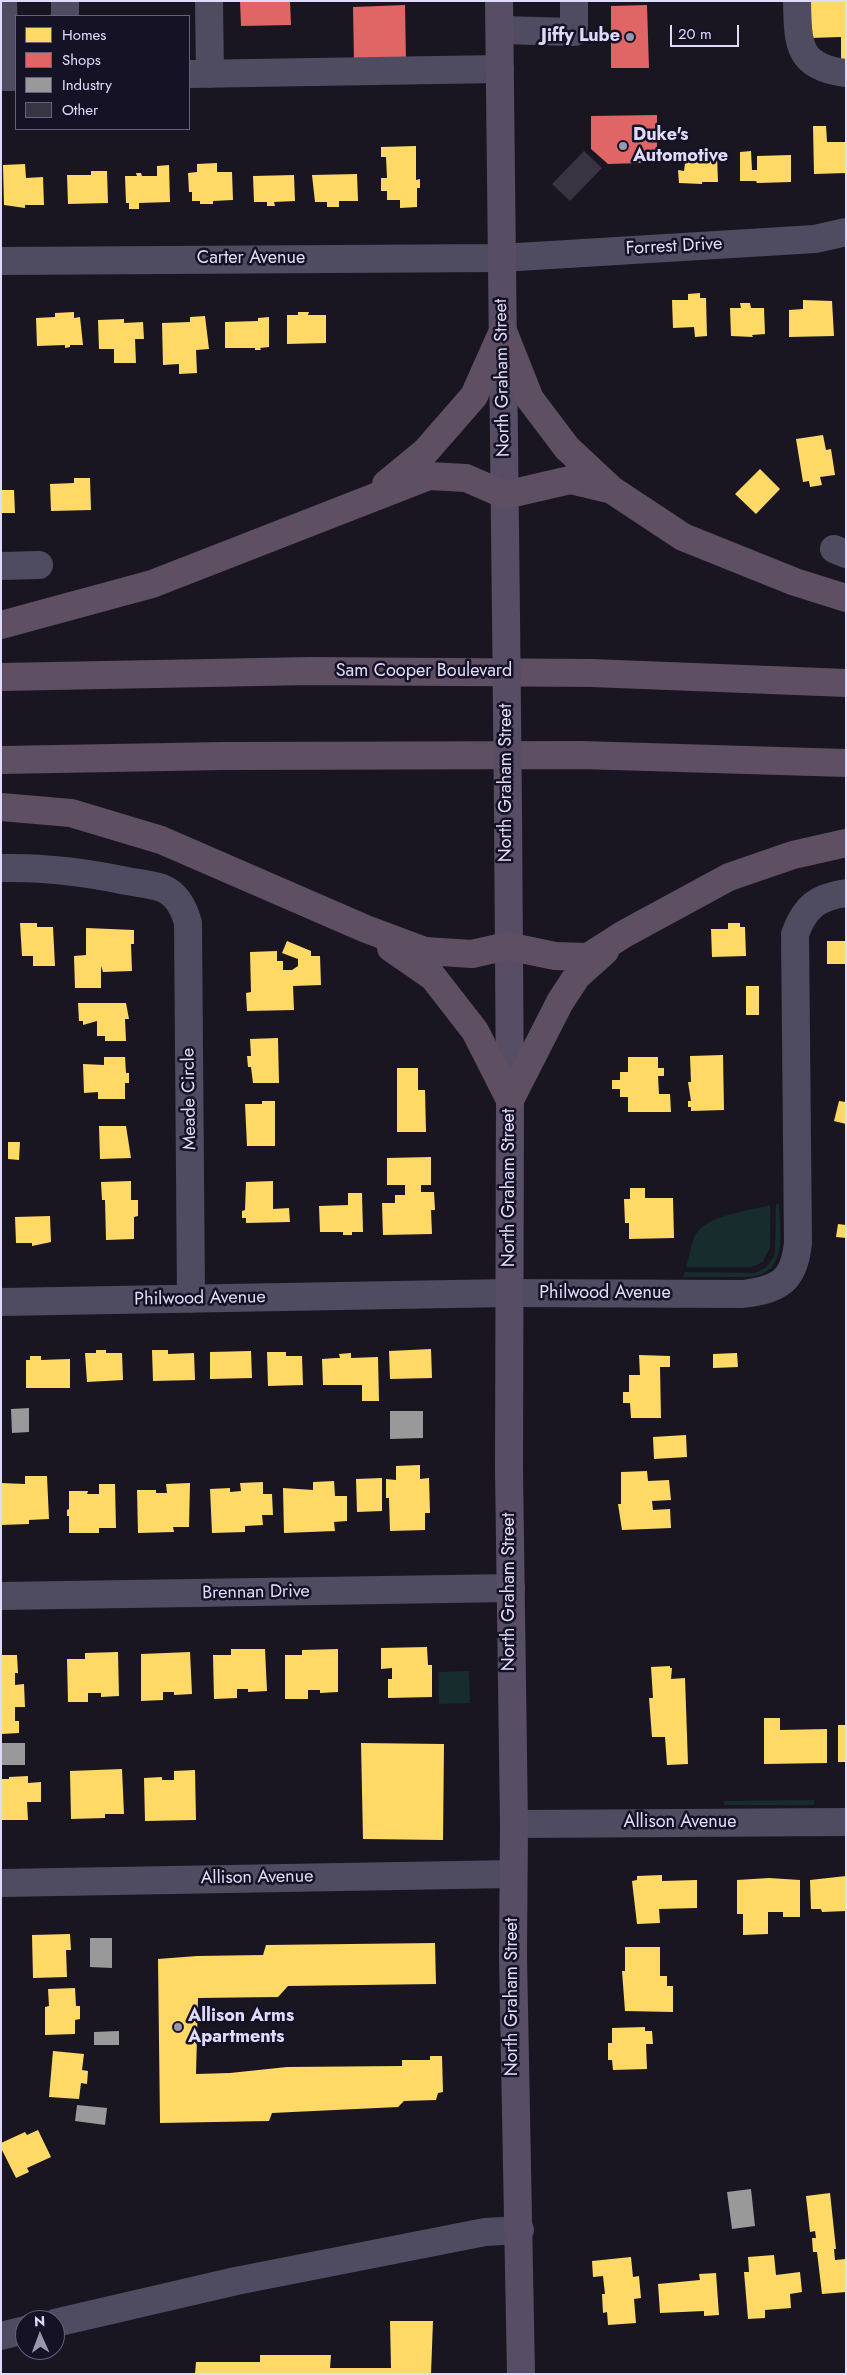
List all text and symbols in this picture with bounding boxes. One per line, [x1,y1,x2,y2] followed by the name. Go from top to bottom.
[15,15,190,130] legend
[672,15,741,47] scale bar
[678,23,712,45] text: 20 m
[62,24,106,46] text: Homes
[541,26,620,48] place label: Jiffy Lube
[624,31,636,43] marker: Jiffy Lube
[62,49,101,71] text: Shops
[62,74,112,96] text: Industry
[62,99,98,121] text: Other
[633,125,728,168] place label: Duke's Automotive
[617,140,629,152] marker: Duke's Automotive
[625,234,723,260] street label: Forrest Drive
[197,248,305,270] street label: Carter Avenue
[491,299,515,457] street label: North Graham Street
[336,661,512,683] street label: Sam Cooper Boulevard
[496,704,518,862] street label: North Graham Street
[178,1048,202,1150] street label: Meade Circle
[499,1109,521,1267] street label: North Graham Street
[539,1283,671,1305] street label: Philwood Avenue
[134,1287,266,1311] street label: Philwood Avenue
[499,1513,521,1671] street label: North Graham Street
[202,1581,310,1605] street label: Brennan Drive
[624,1812,736,1834] street label: Allison Avenue
[200,1866,314,1890] street label: Allison Avenue
[502,1918,524,2076] street label: North Graham Street
[188,2006,294,2048] place label: Allison Arms Apartments
[172,2021,184,2033] marker: Allison Arms Apartments
[15,2310,65,2360] north arrow
[34,2311,45,2331] text: N

